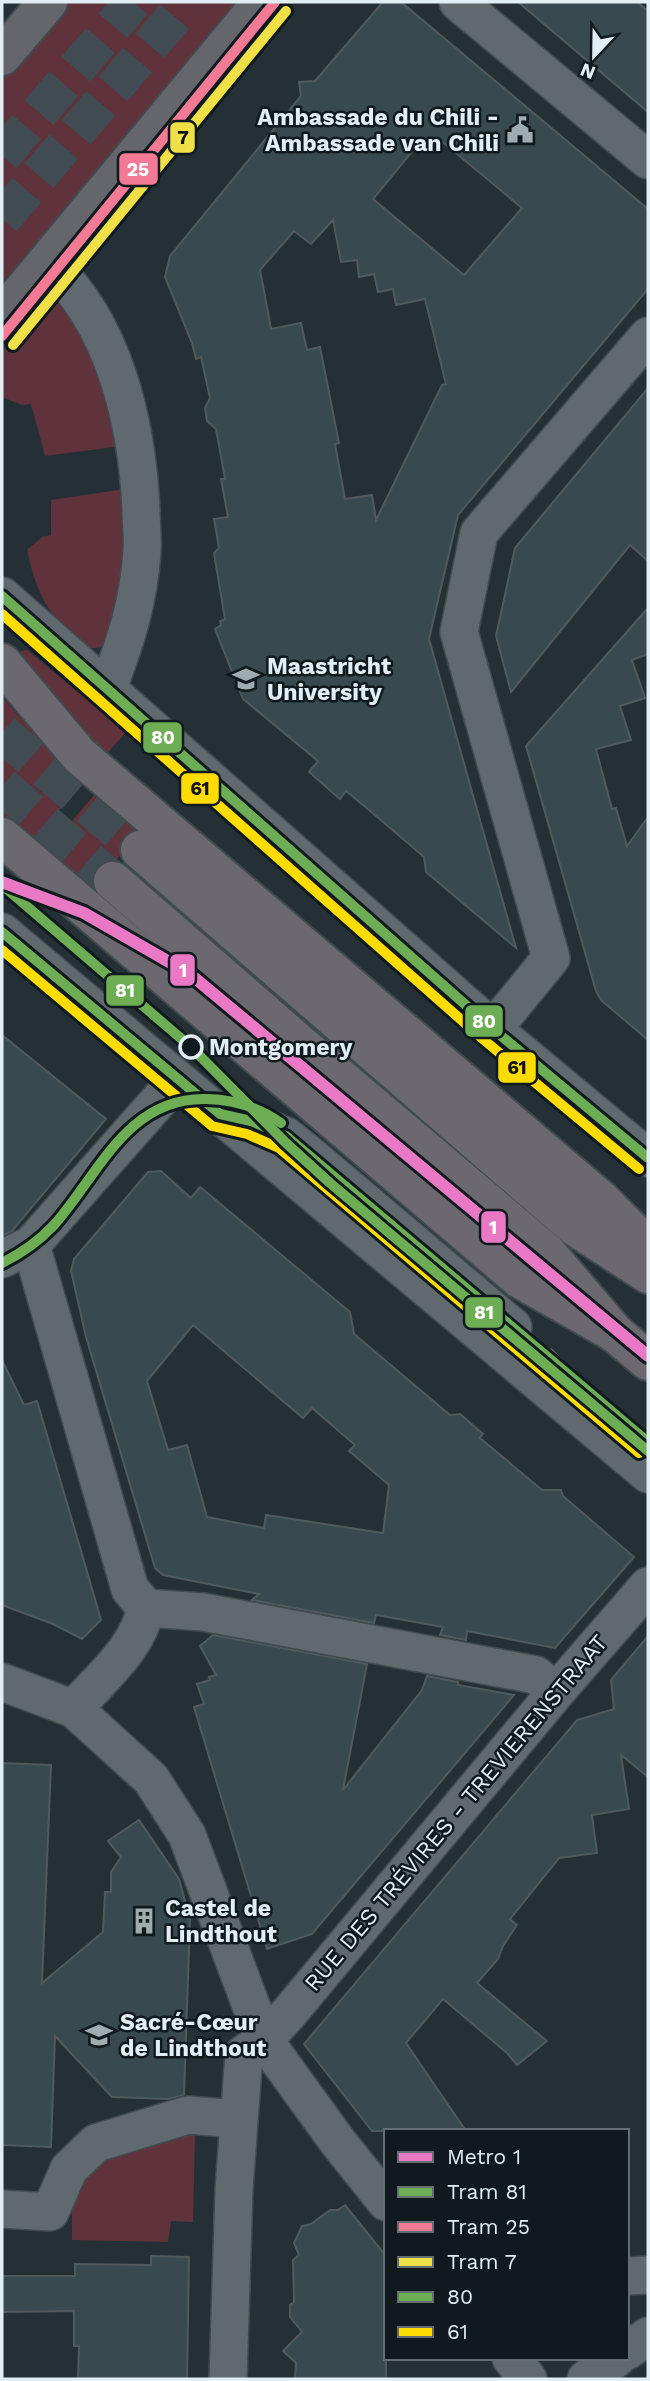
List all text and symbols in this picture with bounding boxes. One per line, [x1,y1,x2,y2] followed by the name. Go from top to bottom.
[559,21,629,91] north arrow
[577,58,599,85] text: N
[257,104,499,157] place label: Ambassade du Chili - Ambassade van Chili
[505,115,535,145] public building icon: Ambassade du Chili - Ambassade van Chili
[169,121,196,154] line badge: 7
[177,126,189,149] text: 7
[118,152,159,186] line badge: 25
[127,158,149,181] text: 25
[267,653,391,706] place label: Maastricht University
[231,664,261,694] school or university icon: Maastricht University
[142,721,183,754] line badge: 80
[151,726,175,749] text: 80
[180,772,220,805] line badge: 61
[190,777,210,800] text: 61
[169,953,196,987] line badge: 1
[179,959,187,982] text: 1
[105,974,145,1007] line badge: 81
[115,979,135,1002] text: 81
[464,1004,504,1038] line badge: 80
[472,1010,496,1033] text: 80
[209,1034,352,1061] place label: Montgomery
[179,1035,203,1059] marker: Montgomery
[497,1051,537,1084] line badge: 61
[507,1056,527,1079] text: 61
[480,1210,507,1244] line badge: 1
[489,1216,497,1239] text: 1
[464,1296,504,1329] line badge: 81
[474,1301,494,1324] text: 81
[299,1629,613,1997] street label: RUE DES TRÉVIRES - TREVIERENSTRAAT
[165,1895,277,1948] place label: Castel de Lindthout
[129,1906,159,1936] building icon: Castel de Lindthout
[120,2009,266,2062] place label: Sacré-Cœur de Lindthout
[84,2020,114,2050] school or university icon: Sacré-Cœur de Lindthout
[384,2129,629,2360] legend
[447,2144,521,2169] text: Metro 1
[447,2179,527,2204] text: Tram 81
[447,2214,530,2239] text: Tram 25
[447,2249,517,2274] text: Tram 7
[447,2284,473,2309] text: 80
[447,2319,468,2344] text: 61

